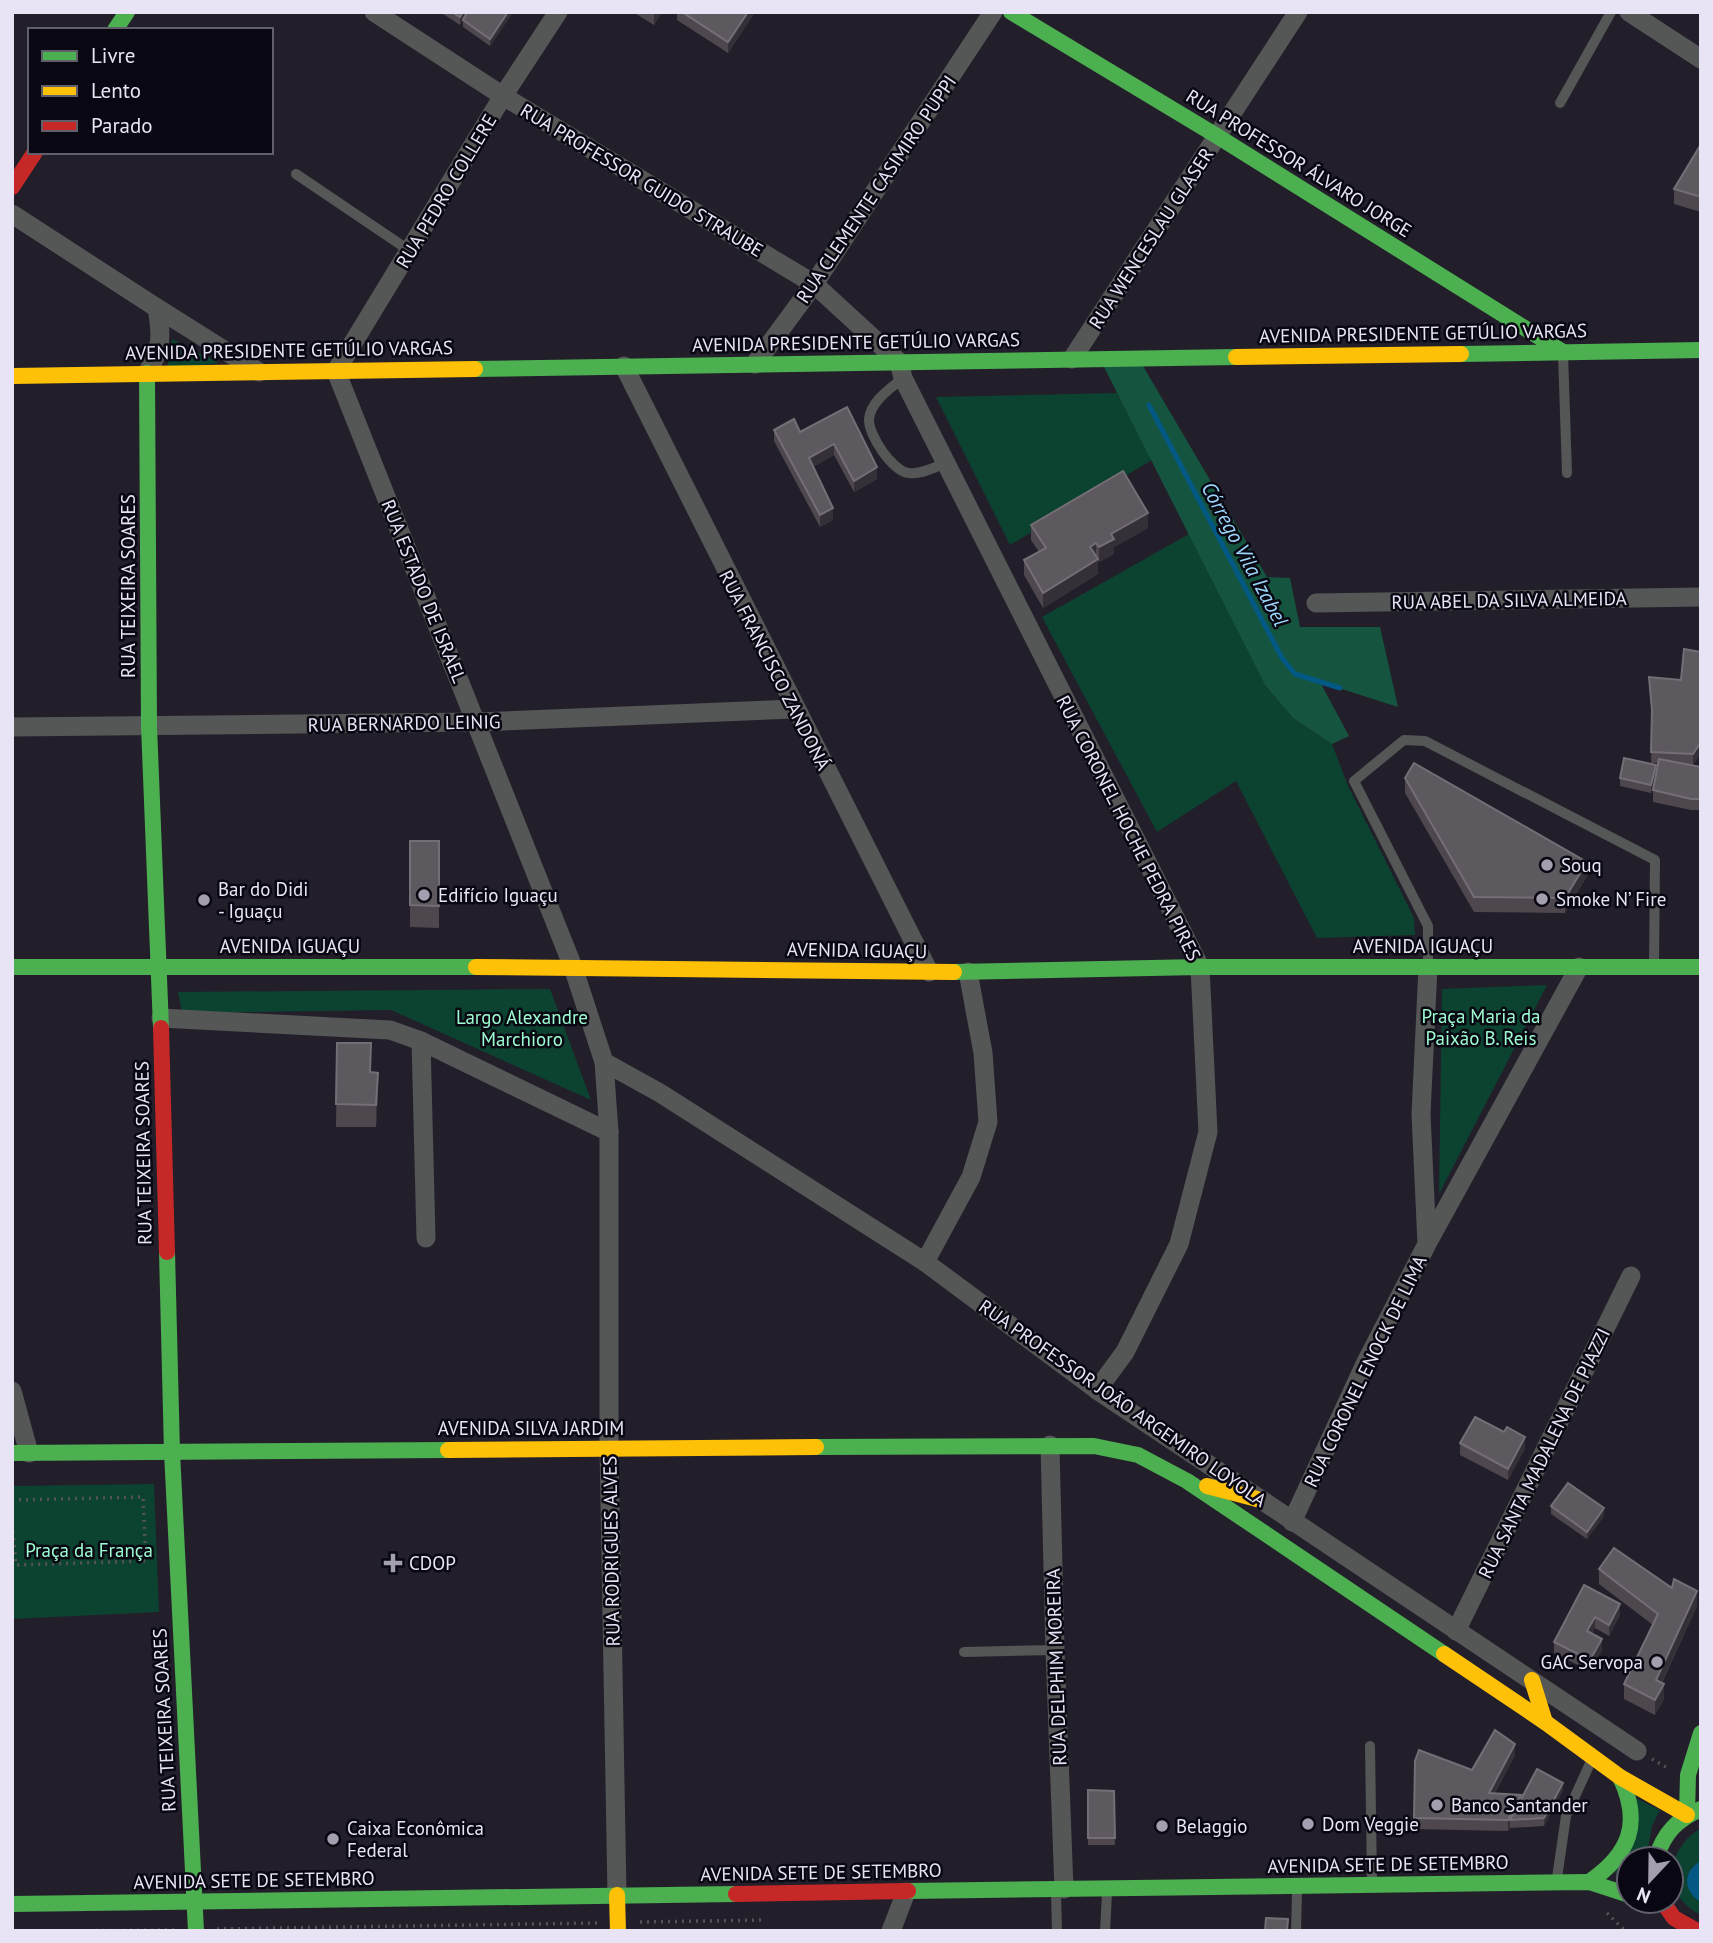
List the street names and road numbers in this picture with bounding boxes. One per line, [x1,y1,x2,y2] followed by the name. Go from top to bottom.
[791,70,961,308] street label: RUA CLEMENTE CASIMIRO PUPPI
[1182,84,1416,242] street label: RUA PROFESSOR ÁLVARO JORGE
[516,98,768,262] street label: RUA PROFESSOR GUIDO STRAUBE
[391,110,501,272] street label: RUA PEDRO COLLERE
[1083,143,1219,333] street label: RUA WENCESLAU GLASER
[1259,318,1587,348] street label: AVENIDA PRESIDENTE GETÚLIO VARGAS
[692,327,1020,357] street label: AVENIDA PRESIDENTE GETÚLIO VARGAS
[125,335,453,365] street label: AVENIDA PRESIDENTE GETÚLIO VARGAS
[116,494,140,678] street label: RUA TEIXEIRA SOARES
[376,496,472,686] street label: RUA ESTADO DE ISRAEL
[714,566,836,774] street label: RUA FRANCISCO ZANDONÁ
[1391,586,1627,614] street label: RUA ABEL DA SILVA ALMEIDA
[1051,691,1207,965] street label: RUA CORONEL HOCHE PEDRA PIRES
[307,709,501,737] street label: RUA BERNARDO LEINIG
[220,934,360,958] street label: AVENIDA IGUAÇU
[1353,934,1493,958] street label: AVENIDA IGUAÇU
[787,937,927,963] street label: AVENIDA IGUAÇU
[129,1061,157,1245] street label: RUA TEIXEIRA SOARES
[1298,1251,1432,1491] street label: RUA CORONEL ENOCK DE LIMA
[974,1294,1272,1512] street label: RUA PROFESSOR JOÃO ARGEMIRO LOYOLA
[1473,1324,1615,1582] street label: RUA SANTA MADALENA DE PIAZZI
[438,1416,624,1440] street label: AVENIDA SILVA JARDIM
[597,1456,625,1646] street label: RUA RODRIGUES ALVES
[1041,1568,1071,1766] street label: RUA DELPHIM MOREIRA
[147,1628,181,1812] street label: RUA TEIXEIRA SOARES
[1267,1850,1509,1878] street label: AVENIDA SETE DE SETEMBRO
[700,1858,942,1886] street label: AVENIDA SETE DE SETEMBRO
[133,1866,375,1894] street label: AVENIDA SETE DE SETEMBRO

